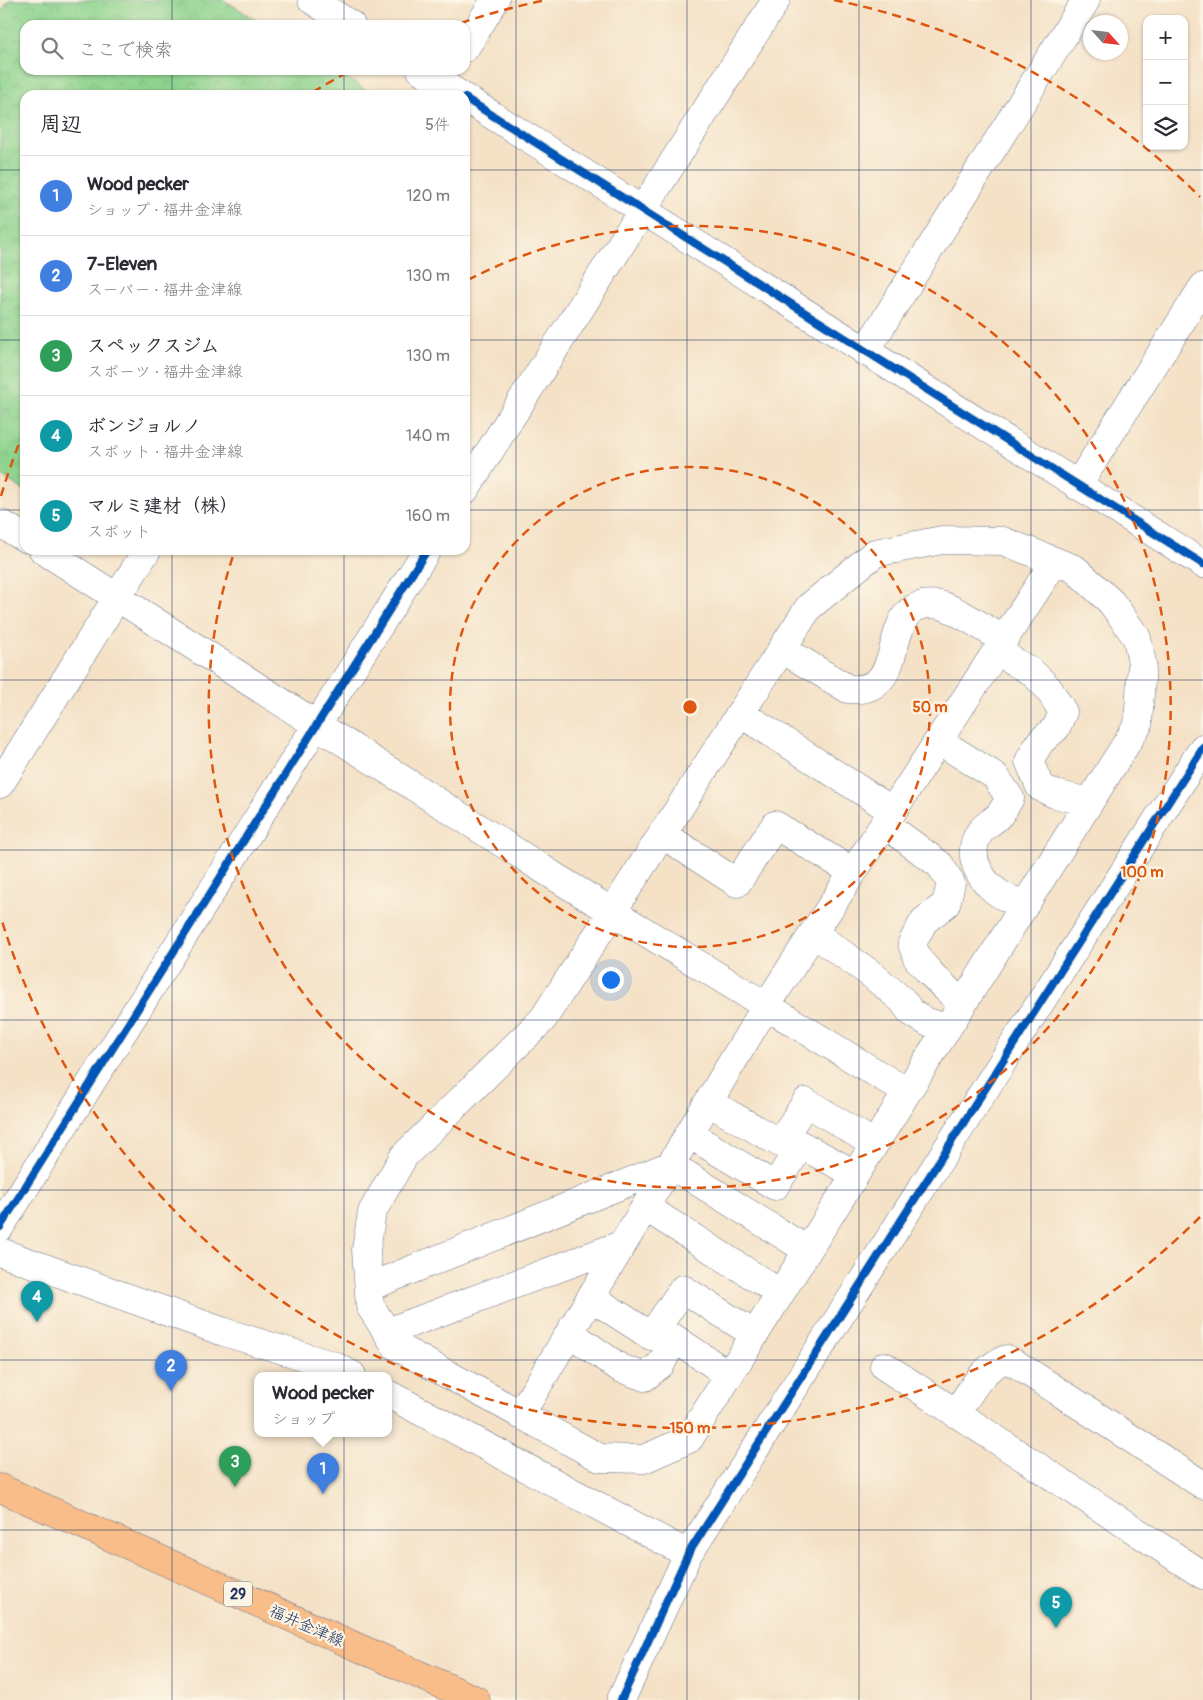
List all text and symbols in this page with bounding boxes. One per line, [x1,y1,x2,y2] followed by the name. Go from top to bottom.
[1083,15,1128,60] north arrow
[1143,15,1188,150] map controls
[1143,15,1188,60] button: +
[20,20,470,75] search box
[38,34,66,62] icon: search
[78,38,173,62] text: ここで検索
[1143,60,1188,105] button: −
[1143,105,1188,150] button: layers
[40,111,82,138] text: 周辺
[425,115,450,135] text: 5件
[87,172,189,196] text: Wood pecker
[53,186,59,206] text: 1
[406,186,450,206] text: 120 m
[87,200,242,220] text: ショップ · 福井金津線
[87,252,157,276] text: 7-Eleven
[52,266,60,286] text: 2
[406,266,450,286] text: 130 m
[87,280,242,300] text: スーパー · 福井金津線
[87,334,220,358] text: スペックスジム
[52,346,60,366] text: 3
[406,346,450,366] text: 130 m
[87,362,243,382] text: スポーツ · 福井金津線
[87,414,201,438] text: ボンジョルノ
[51,426,61,446] text: 4
[406,426,450,446] text: 140 m
[87,442,243,462] text: スポット · 福井金津線
[87,494,239,518] text: マルミ建材（株）
[52,506,60,526] text: 5
[406,506,450,526] text: 160 m
[87,522,151,542] text: スポット
[681,698,699,716] centre of rings
[913,698,947,717] text: 50 m
[1121,863,1163,882] text: 100 m
[598,967,624,993] your location
[21,1281,53,1322] pin: 4
[155,1350,187,1391] pin: 2
[254,1372,392,1437] popup
[272,1381,374,1405] text: Wood pecker
[272,1409,335,1429] text: ショップ
[670,1419,710,1438] text: 150 m
[219,1446,251,1487] pin: 3
[307,1453,339,1494] pin: 1
[224,1582,252,1606] road number: 29
[1040,1587,1072,1628] pin: 5
[266,1601,347,1651] street label: 福井金津線

